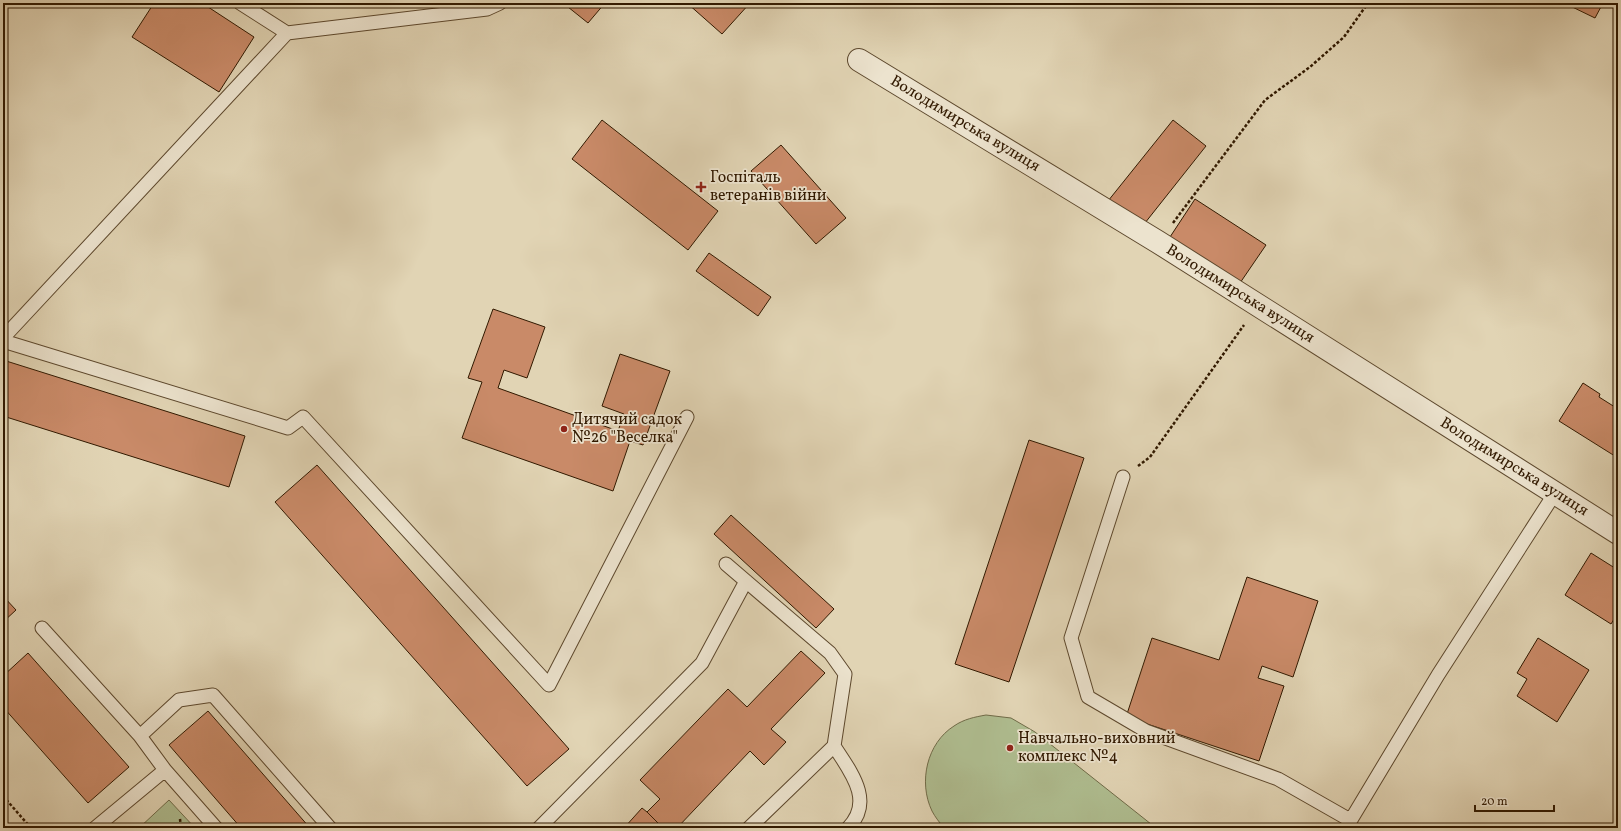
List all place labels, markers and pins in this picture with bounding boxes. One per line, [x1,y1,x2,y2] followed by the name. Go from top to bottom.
[710,167,827,207] place label: Госпіталь ветеранів війни
[695,181,707,193] marker: Госпіталь ветеранів війни
[572,409,683,449] place label: Дитячий садок №26 "Веселка"
[559,424,569,434] marker: Дитячий садок №26 "Веселка"
[1018,728,1176,768] place label: Навчально-виховний комплекс №4
[1005,743,1015,753] marker: Навчально-виховний комплекс №4

